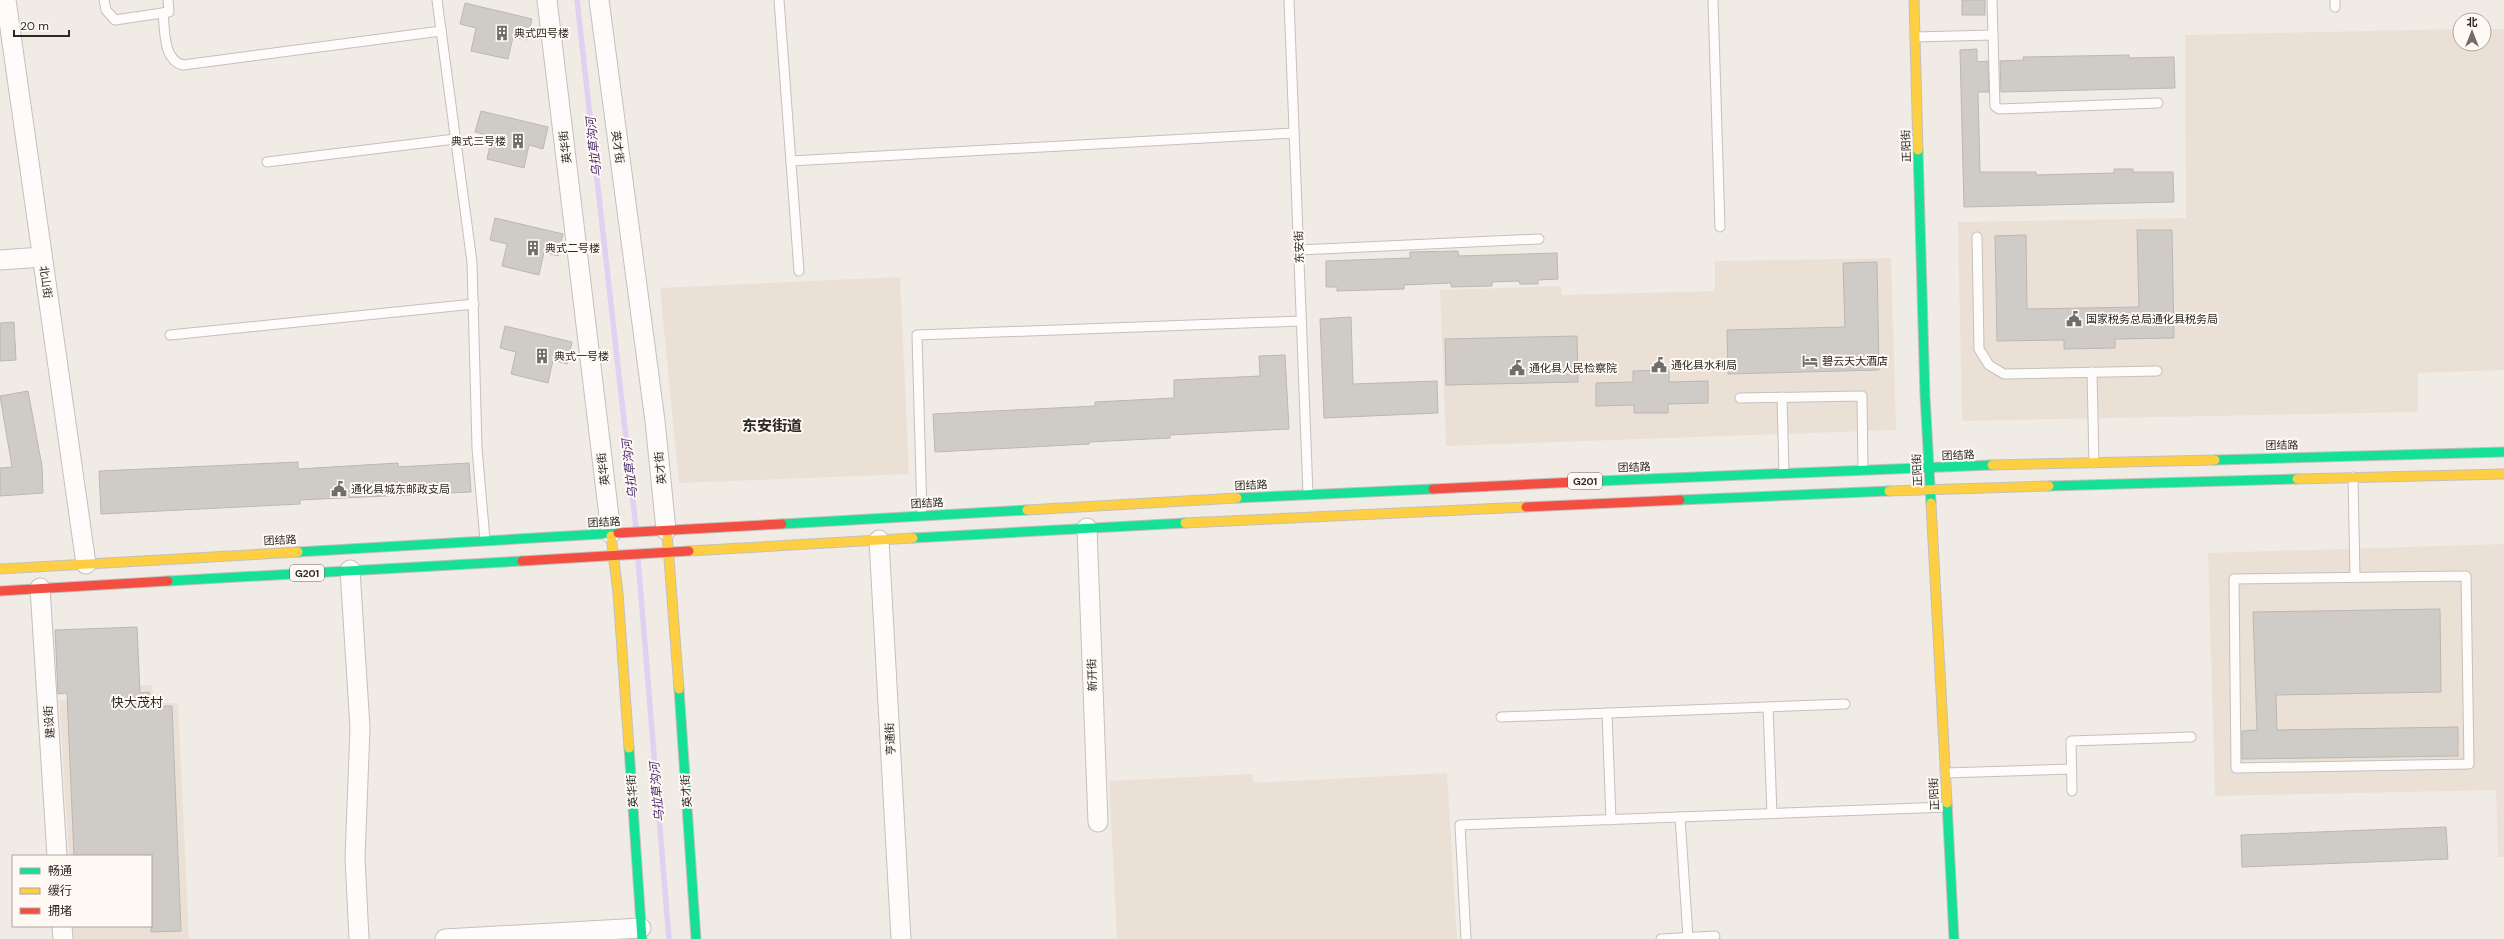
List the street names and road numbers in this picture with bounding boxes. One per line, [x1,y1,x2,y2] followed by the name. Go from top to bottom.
[1898,129,1914,163] street label: 正阳街
[556,130,574,164] street label: 英华街
[609,130,627,164] street label: 英才街
[1291,230,1307,264] street label: 东安街
[37,265,55,299] street label: 北山街
[2265,438,2299,452] street label: 团结路
[1941,447,1975,463] street label: 团结路
[651,451,669,485] street label: 英才街
[594,452,612,486] street label: 英华街
[1909,453,1925,487] street label: 正阳街
[1617,459,1651,475] street label: 团结路
[1568,473,1602,489] road number: G201
[1234,477,1268,493] street label: 团结路
[910,495,944,511] street label: 团结路
[587,514,621,530] street label: 团结路
[263,532,297,548] street label: 团结路
[290,565,324,581] road number: G201
[1084,658,1100,692] street label: 新开街
[41,705,57,739] street label: 建设街
[882,722,898,756] street label: 亨通街
[624,774,640,808] street label: 英华街
[678,774,694,808] street label: 英才街
[1926,777,1942,811] street label: 正阳街

